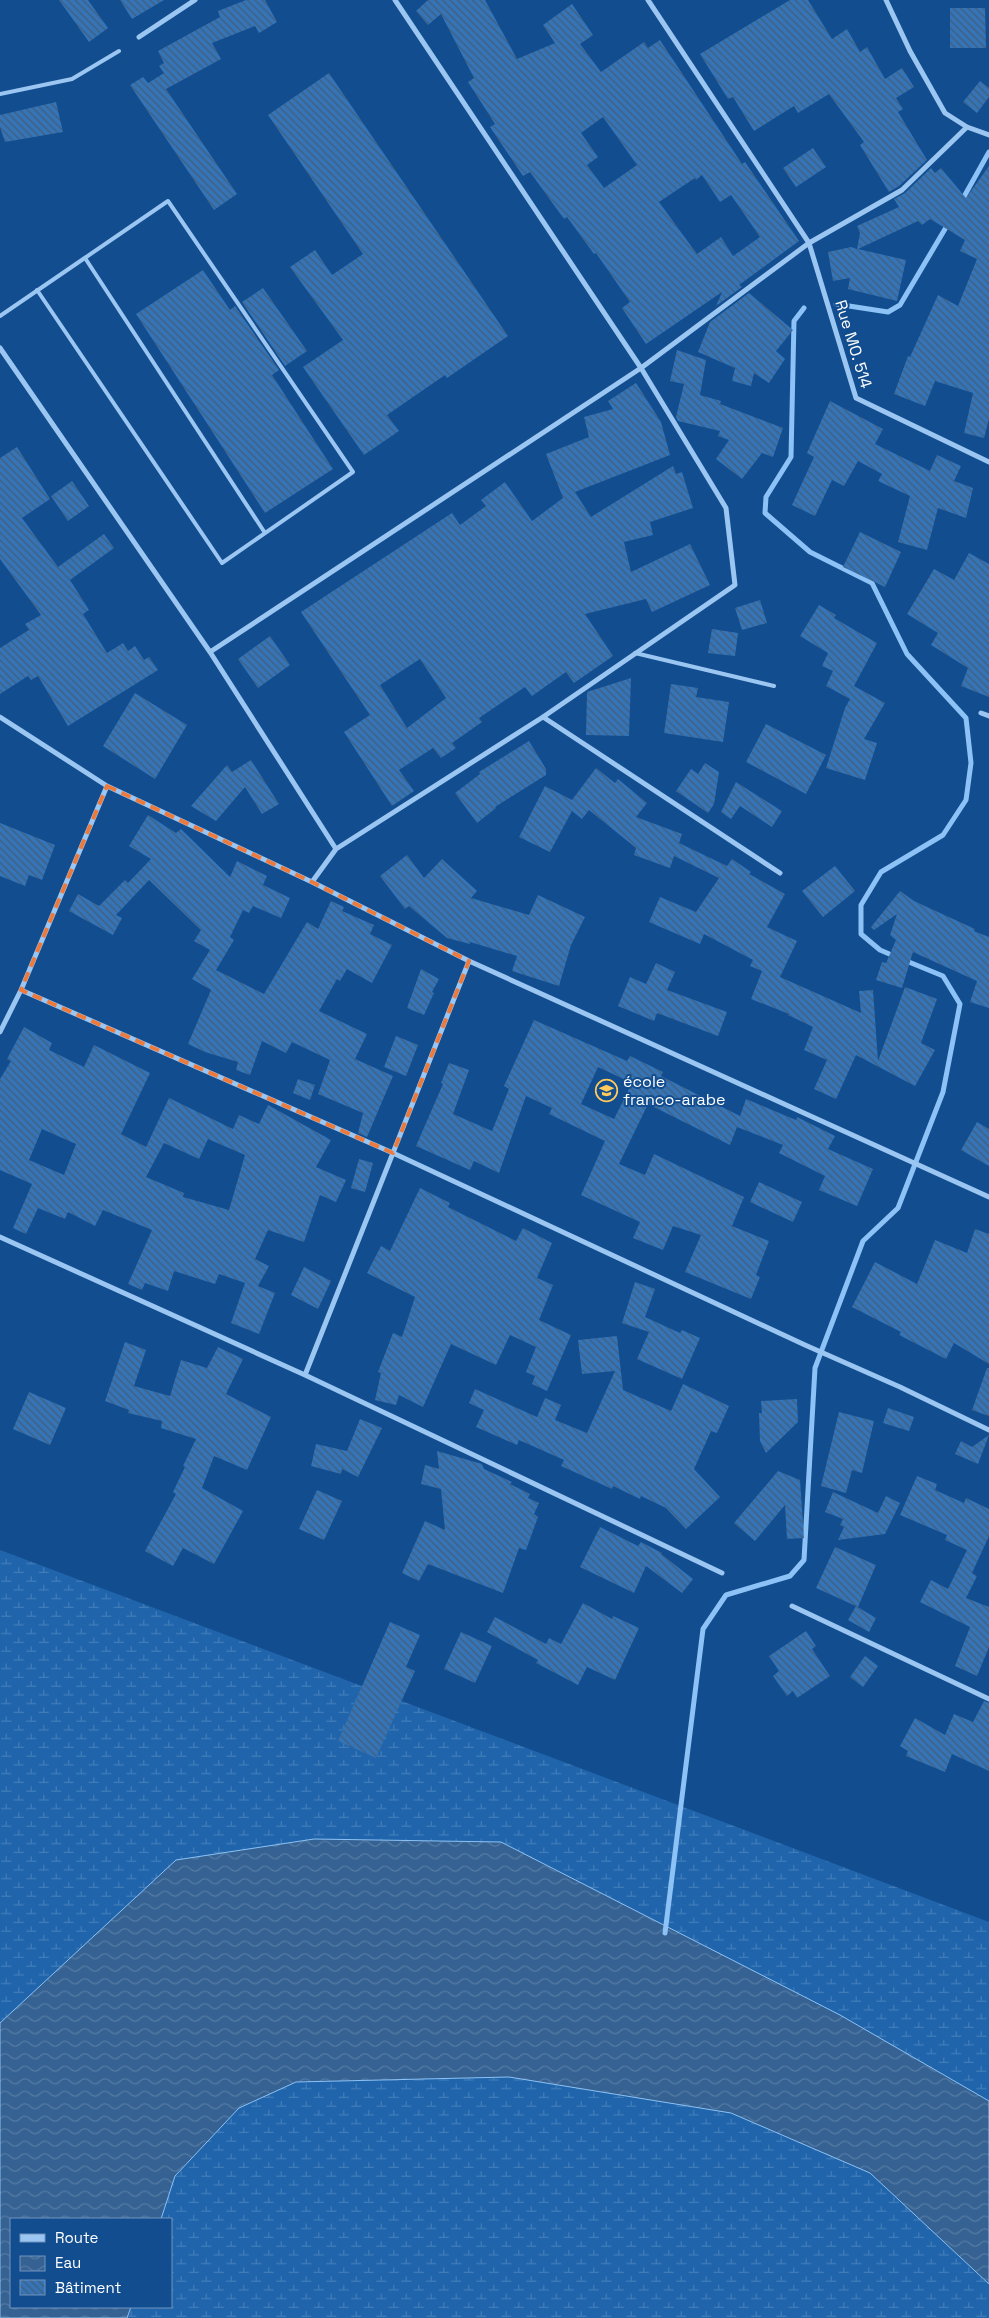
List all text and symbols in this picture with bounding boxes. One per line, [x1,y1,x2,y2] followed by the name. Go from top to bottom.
[830,297,877,391] street label: Rue MO. 514
[623,1071,726,1110] place label: école franco-arabe
[595,1078,619,1102] school or university icon: école franco-arabe
[10,2218,172,2308] legend
[55,2228,99,2247] text: Route
[55,2253,81,2272] text: Eau
[55,2278,121,2297] text: Bâtiment

